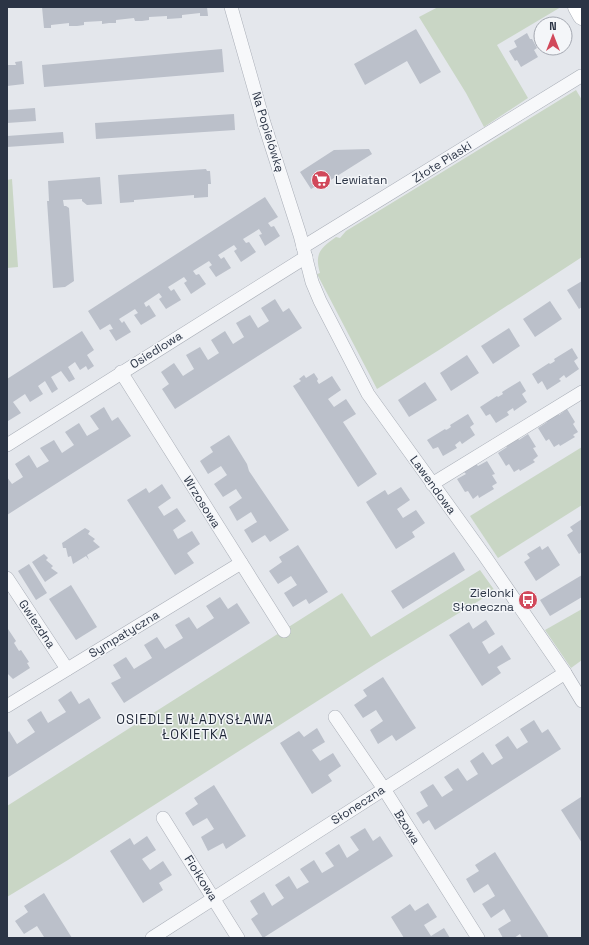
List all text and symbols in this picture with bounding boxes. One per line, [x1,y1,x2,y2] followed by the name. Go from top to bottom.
[533,16,573,56] north arrow
[549,19,557,33] text: N
[248,90,288,174] street label: Na Popielówkę
[409,137,475,186] street label: Złote Piaski
[310,169,332,191] supermarket icon: Lewiatan
[335,172,387,188] place label: Lewiatan
[127,328,185,372] street label: Osiedlowa
[406,452,460,518] street label: Lawendowa
[180,473,224,531] street label: Wrzosowa
[453,585,514,615] place label: Zielonki Słoneczna
[517,589,539,611] bus stop icon: Zielonki Słoneczna
[15,597,59,652] street label: Gwiezdna
[86,607,162,661] street label: Sympatyczna
[116,711,274,743] district label: OSIEDLE WŁADYSŁAWA ŁOKIETKA
[328,782,388,828] street label: Słoneczna
[390,807,424,847] street label: Bzowa
[181,852,221,904] street label: Fiołkowa

